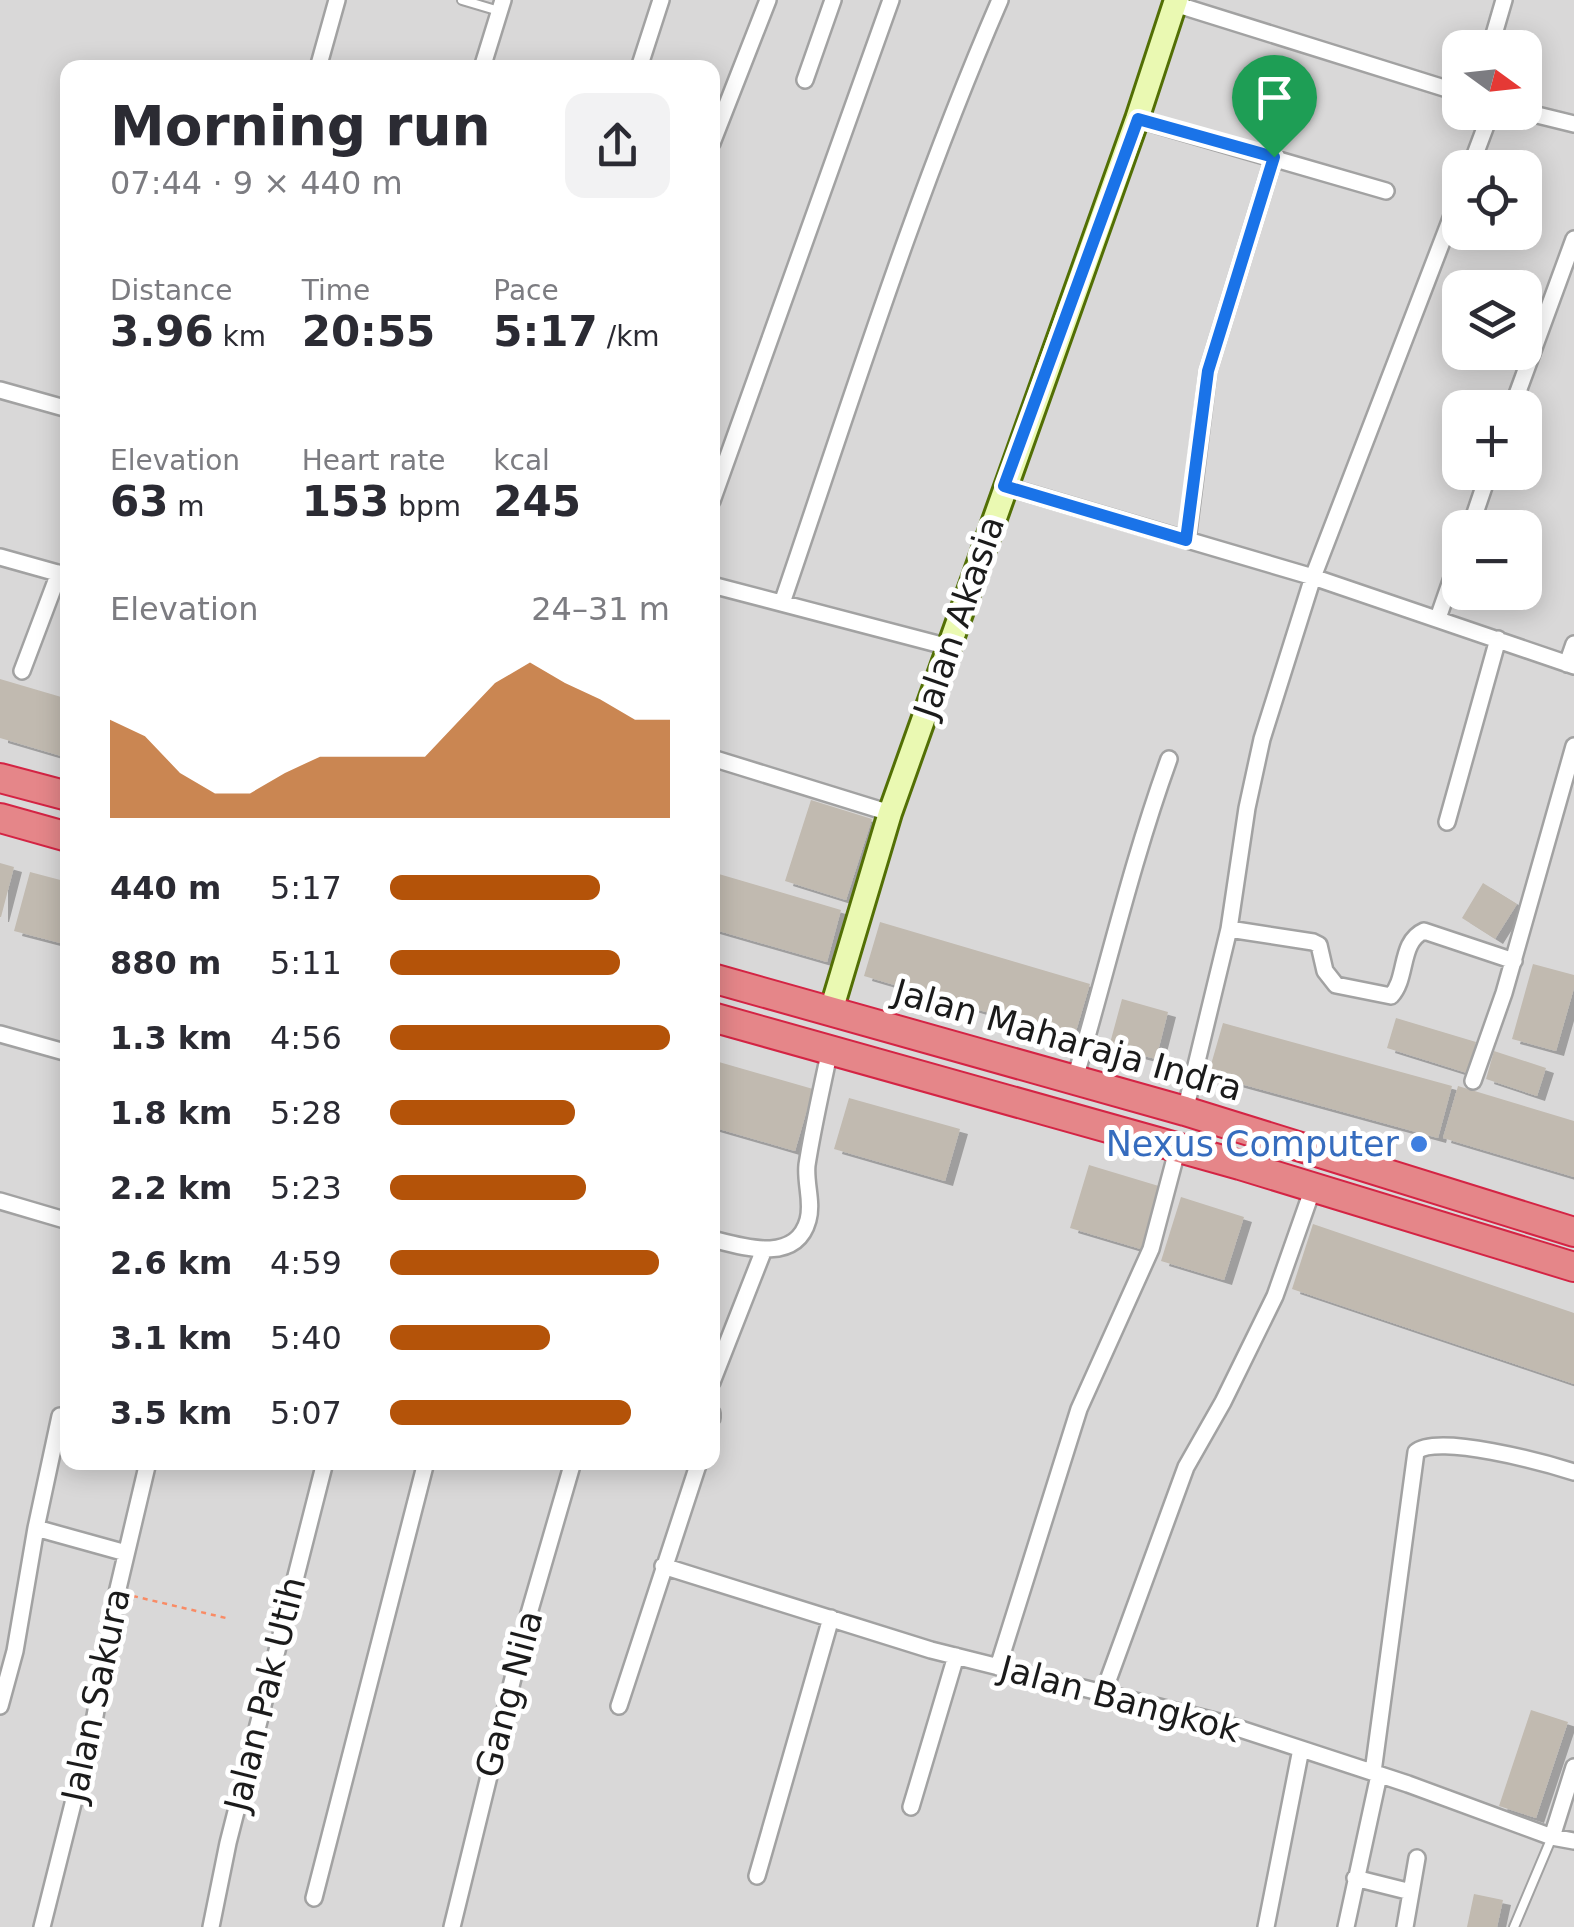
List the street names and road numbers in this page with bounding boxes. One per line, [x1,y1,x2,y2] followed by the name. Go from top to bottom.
[905,511,1012,725] street label: Jalan Akasia
[887,971,1247,1109] street label: Jalan Maharaja Indra
[216,1573,313,1817] street label: Jalan Pak Utih
[53,1585,138,1807] street label: Jalan Sakura
[468,1606,550,1782] street label: Gang Nila
[994,1647,1245,1750] street label: Jalan Bangkok

